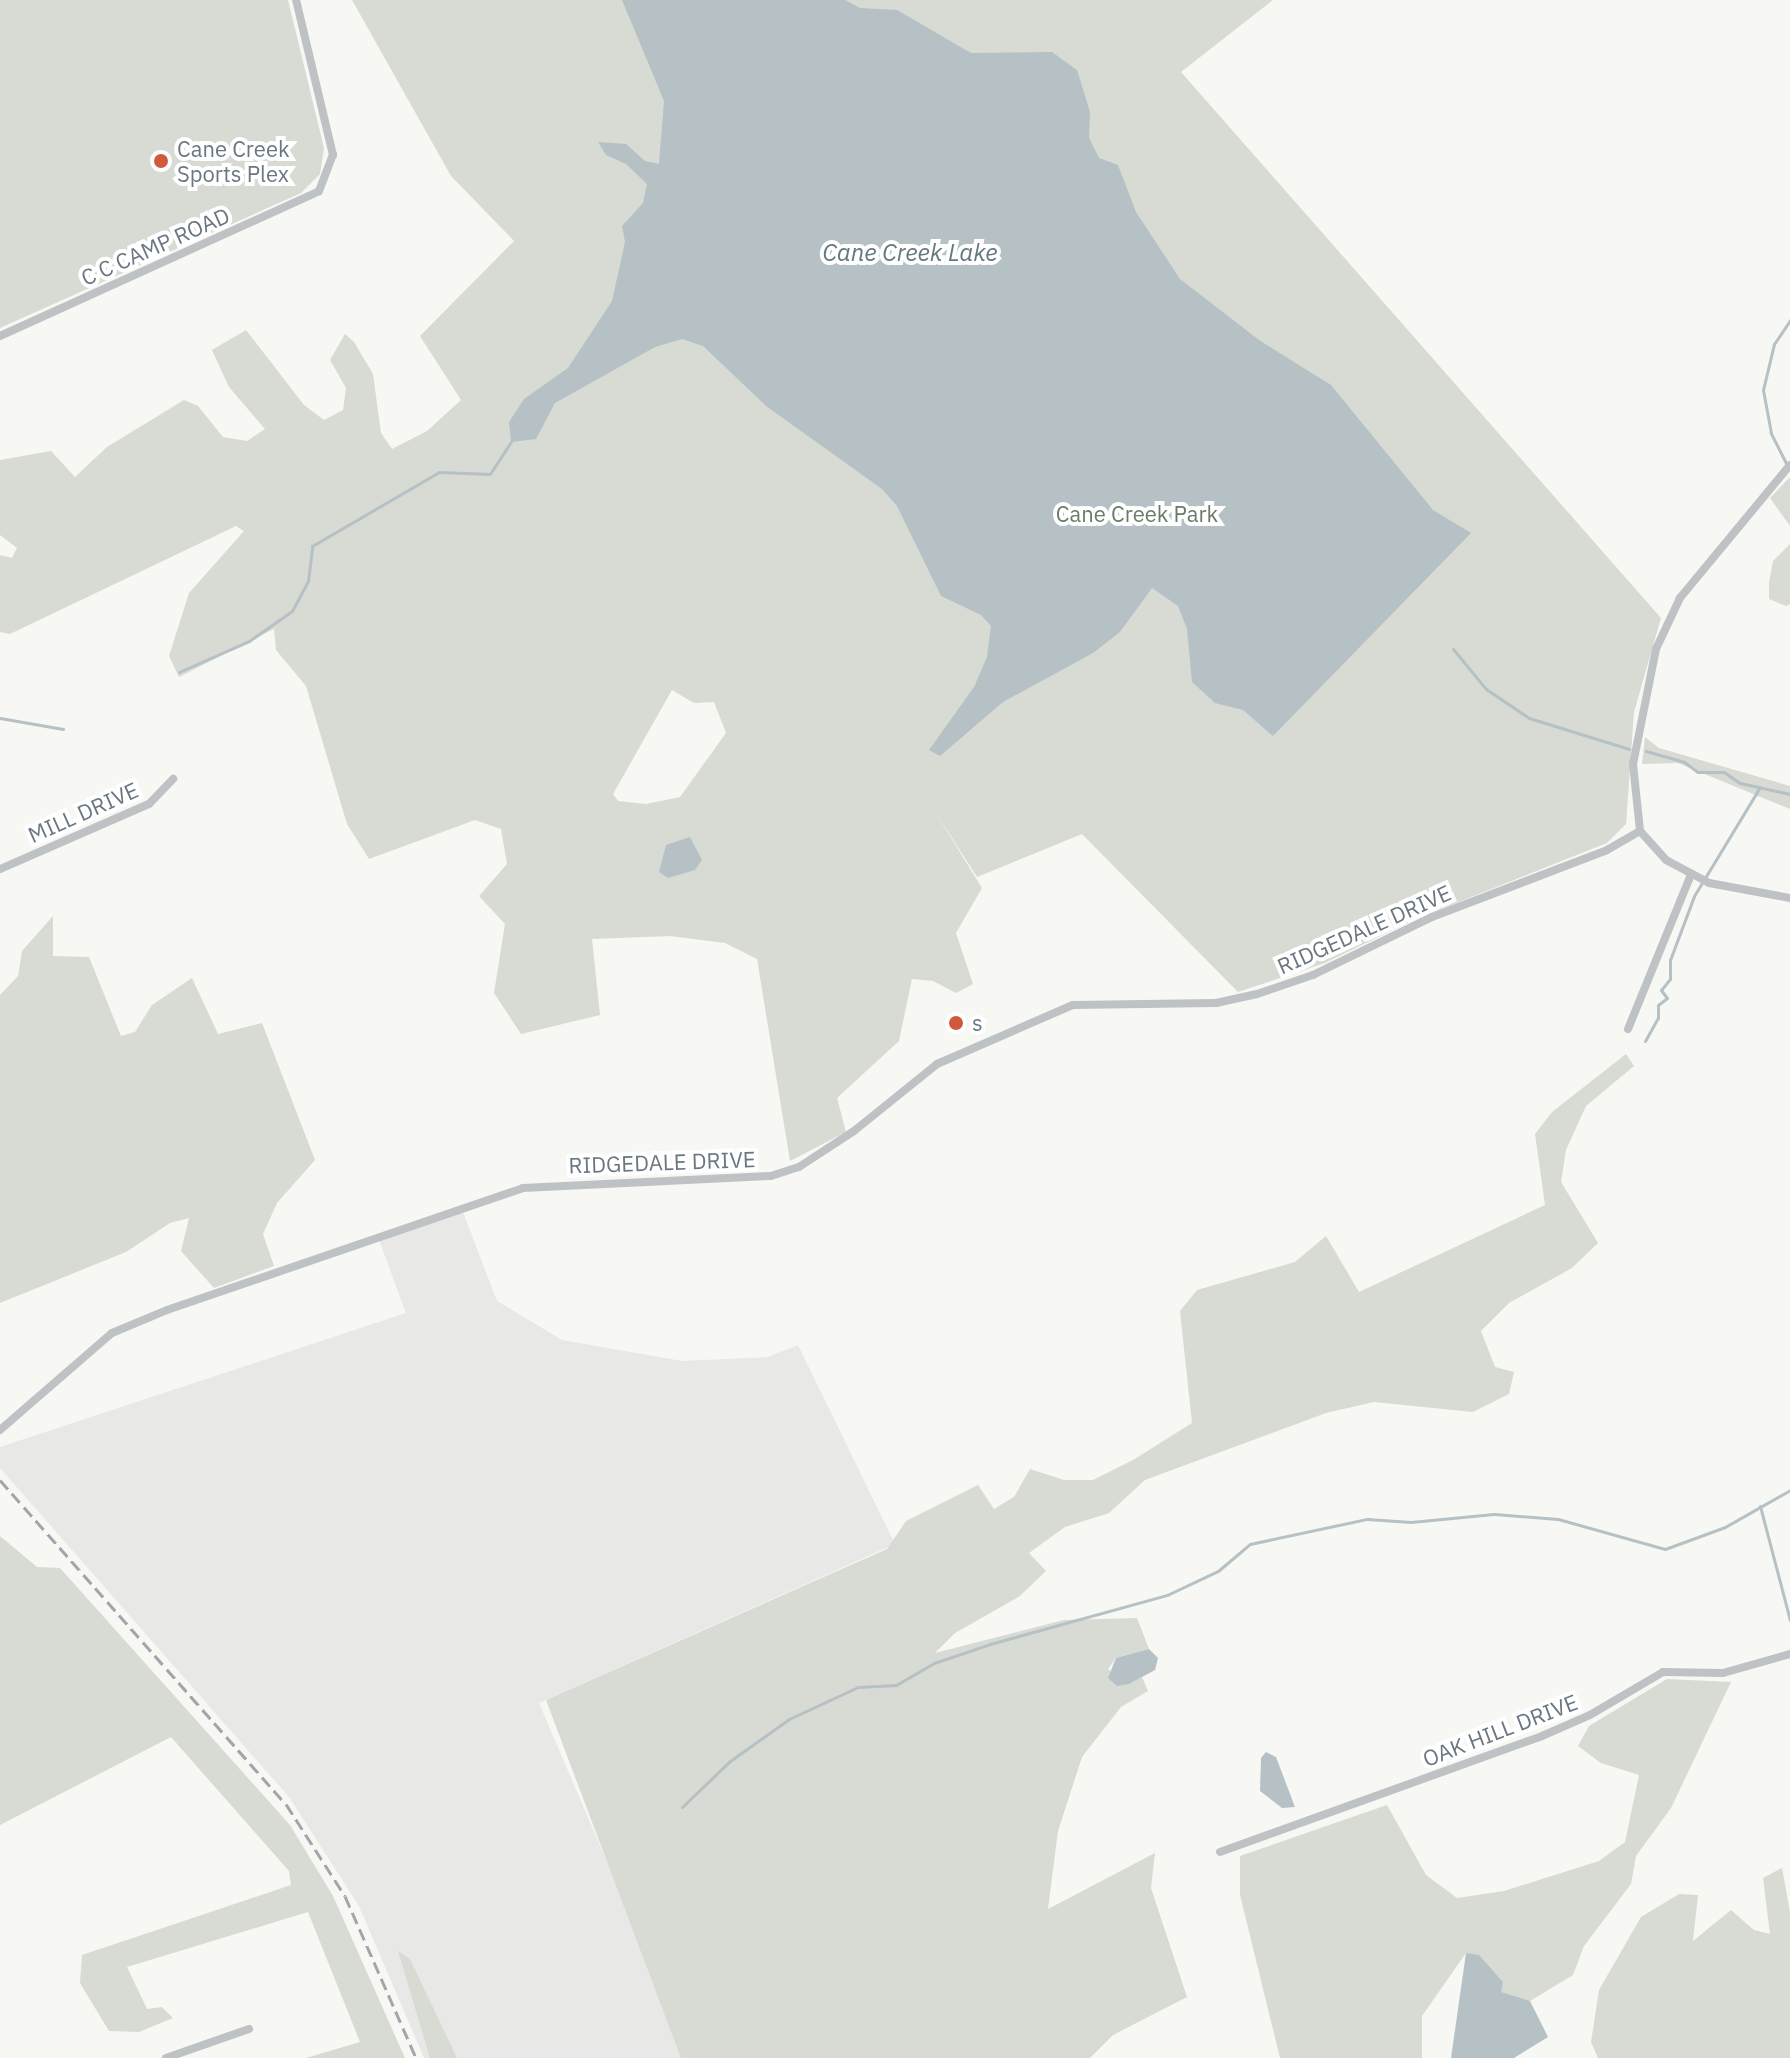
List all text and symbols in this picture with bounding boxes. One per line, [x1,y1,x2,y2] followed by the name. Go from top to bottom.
[177,135,290,186] place label: Cane Creek Sports Plex
[152,152,170,170] marker: Cane Creek Sports Plex
[77,201,233,291] street label: C C CAMP ROAD
[823,239,997,267] water label: Cane Creek Lake
[1056,501,1218,527] park label: Cane Creek Park
[24,776,142,848] street label: MILL DRIVE
[1273,879,1455,979] street label: RIDGEDALE DRIVE
[972,1010,983,1036] place label: s
[947,1014,965,1032] marker: s
[568,1146,756,1178] street label: RIDGEDALE DRIVE
[1419,1688,1581,1772] street label: OAK HILL DRIVE

